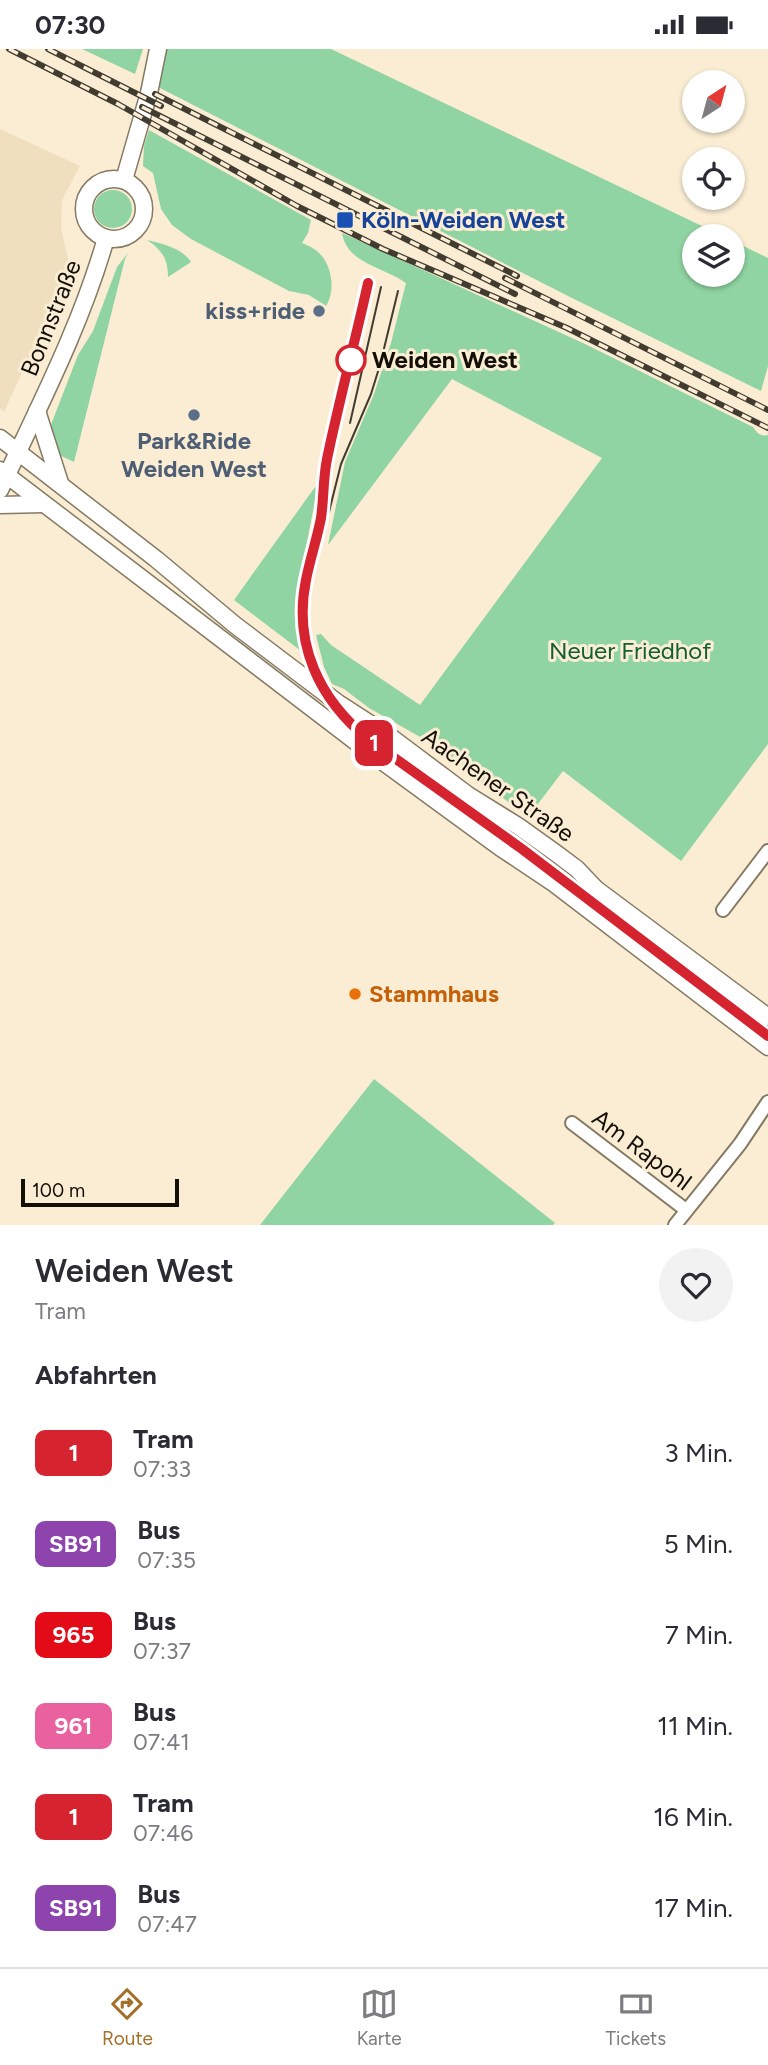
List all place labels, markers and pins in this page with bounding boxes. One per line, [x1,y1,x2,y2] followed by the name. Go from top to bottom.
[361,205,565,234] place label: Köln-Weiden West
[335,210,355,230] marker: Köln-Weiden West
[205,296,305,325] place label: kiss+ride
[311,303,327,319] marker: kiss+ride
[336,345,366,375] marker: Weiden West
[372,345,518,374] place label: Weiden West
[186,407,202,423] marker: Park&Ride Weiden West
[121,426,267,483] place label: Park&Ride Weiden West
[369,979,499,1008] place label: Stammhaus
[347,986,363,1002] marker: Stammhaus

